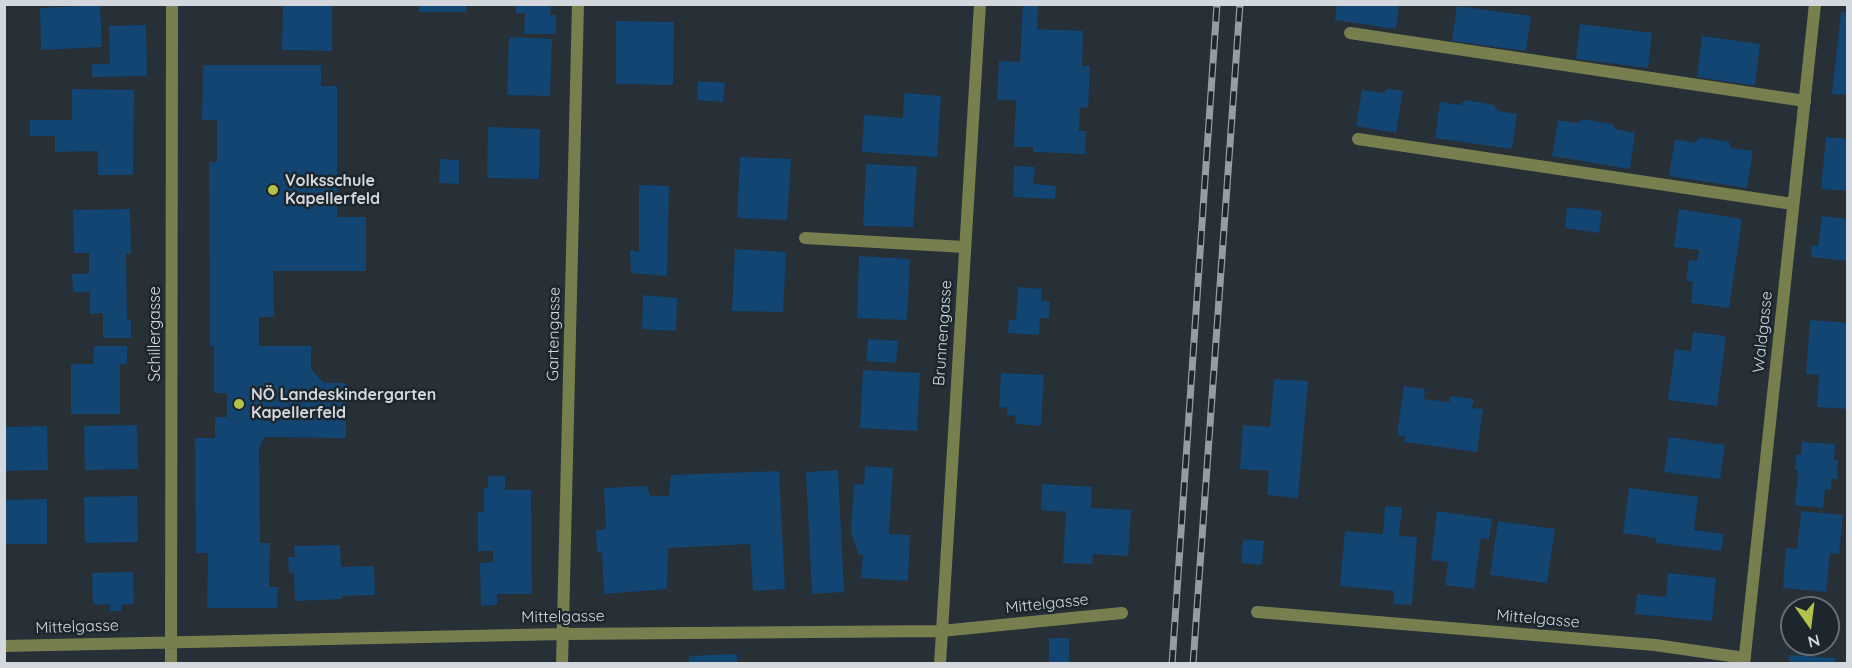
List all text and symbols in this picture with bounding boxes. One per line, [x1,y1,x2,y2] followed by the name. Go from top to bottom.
[285,171,380,209] place label: Volksschule Kapellerfeld
[266,183,280,197] marker: Volksschule Kapellerfeld
[930,279,956,387] street label: Brunnengasse
[145,286,165,382] street label: Schillergasse
[544,287,564,381] street label: Gartengasse
[1749,290,1777,374] street label: Waldgasse
[251,385,436,423] place label: NÖ Landeskindergarten Kapellerfeld
[232,397,246,411] marker: NÖ Landeskindergarten Kapellerfeld
[1004,590,1090,618] street label: Mittelgasse
[1780,596,1840,656] north arrow
[1496,606,1580,632] street label: Mittelgasse
[521,607,605,627] street label: Mittelgasse
[35,616,119,638] street label: Mittelgasse
[1806,630,1822,653] text: N

